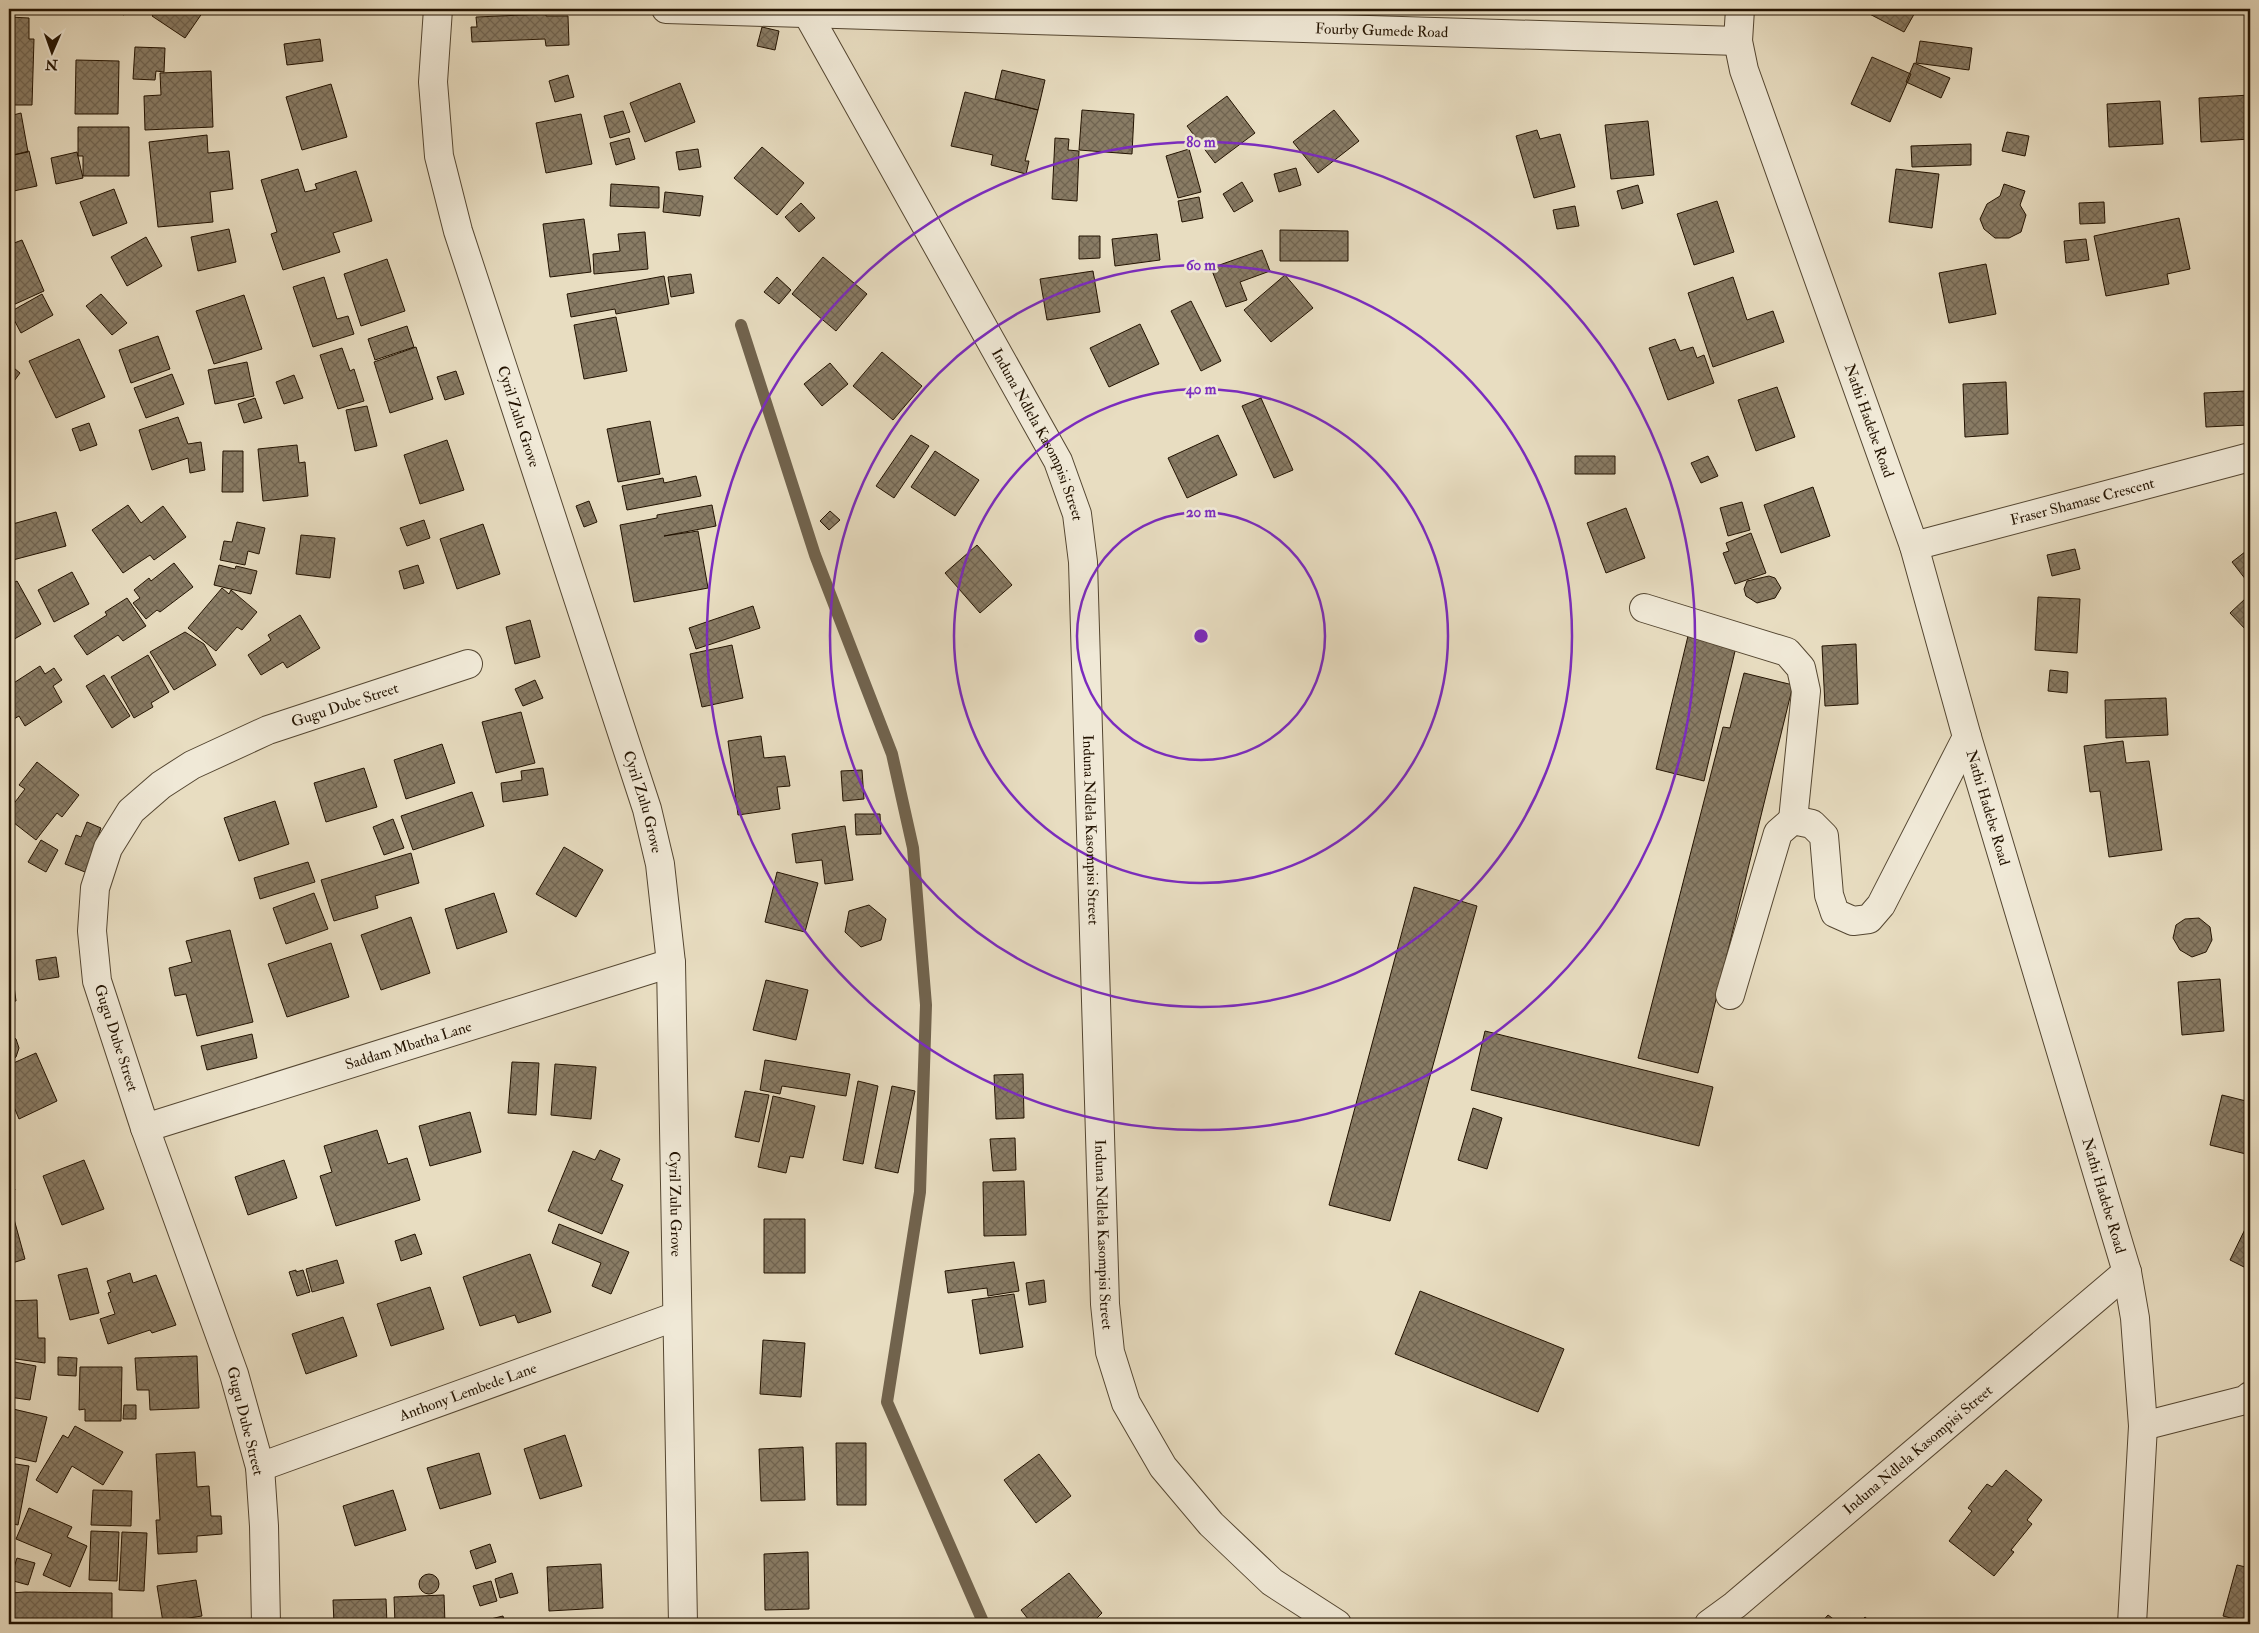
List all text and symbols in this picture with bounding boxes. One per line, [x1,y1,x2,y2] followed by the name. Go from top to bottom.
[1315,19,1449,42] street label: Fourby Gumede Road
[28,28,78,78] north arrow
[45,56,59,73] text: N
[1186,133,1216,152] text: 80 m
[1186,256,1216,275] text: 60 m
[987,345,1087,522] street label: Induna Ndlela Kasompisi Street
[1840,361,1898,481] street label: Nathi Hadebe Road
[493,363,544,470] street label: Cyril Zulu Grove
[1185,380,1217,399] text: 40 m
[2008,473,2157,530] street label: Fraser Shamase Crescent
[1186,503,1216,522] text: 20 m
[1192,627,1210,645] centre of rings
[289,678,401,731] street label: Gugu Dube Street
[1079,734,1103,925] street label: Induna Ndlela Kasompisi Street
[619,748,667,855] street label: Cyril Zulu Grove
[1962,748,2015,868] street label: Nathi Hadebe Road
[90,982,142,1094] street label: Gugu Dube Street
[343,1017,474,1074] street label: Saddam Mbatha Lane
[2078,1136,2131,1256] street label: Nathi Hadebe Road
[1091,1139,1117,1331] street label: Induna Ndlela Kasompisi Street
[665,1151,686,1257] street label: Cyril Zulu Grove
[396,1358,539,1426] street label: Anthony Lembede Lane
[222,1365,268,1478] street label: Gugu Dube Street
[1839,1381,1997,1519] street label: Induna Ndlela Kasompisi Street

